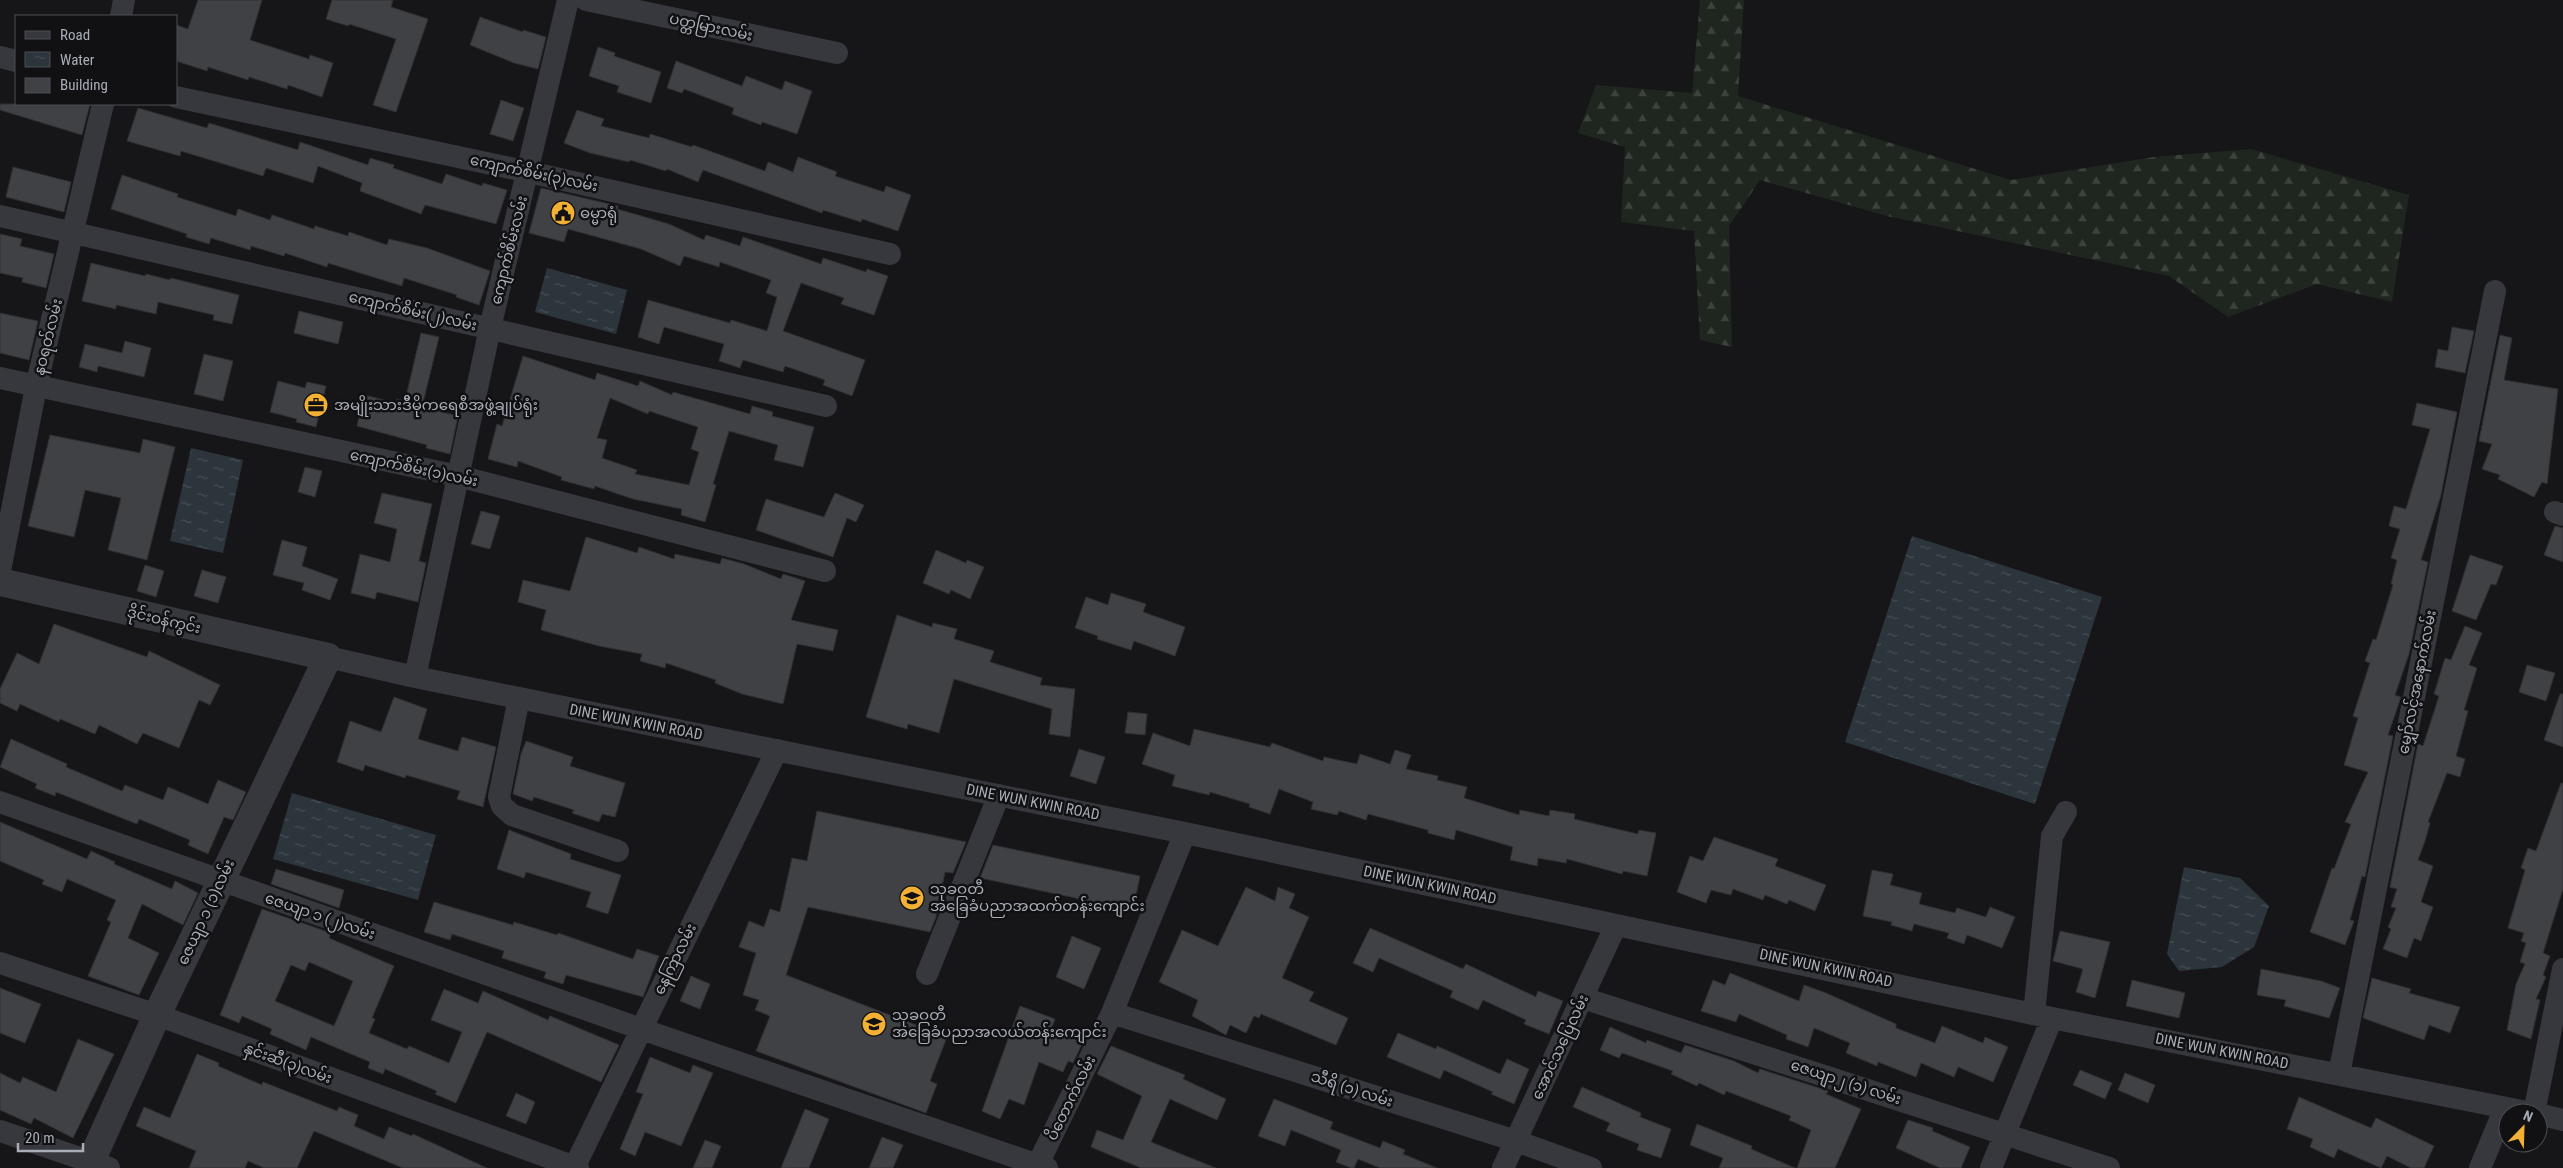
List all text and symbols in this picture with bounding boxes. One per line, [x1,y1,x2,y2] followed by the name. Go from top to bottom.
[667,8,755,48] street label: ပတ္တမြားလမ်း
[15,15,178,105] legend
[60,26,90,44] text: Road
[60,51,95,69] text: Water
[60,76,108,94] text: Building
[468,150,600,198] street label: ကျောက်စိမ်း(၃)လမ်း
[486,194,534,307] street label: ကျောက်စိမ်းလမ်း
[550,200,576,226] public building icon: ဓမ္မာရုံ
[580,204,617,225] place label: ဓမ္မာရုံ
[347,287,479,337] street label: ကျောက်စိမ်း(၂)လမ်း
[29,297,69,378] street label: နဝရတ်လမ်း
[303,392,329,418] office icon: အမျိုးသားဒိီမိုကရေစီအဖွဲ့ချုပ်ရုံး
[334,395,538,417] place label: အမျိုးသားဒိီမိုကရေစီအဖွဲ့ချုပ်ရုံး
[348,445,480,493] street label: ကျောက်စိမ်း(၁)လမ်း
[125,602,203,640] street label: ဒိုင်းဝန်ကွင်း
[2393,608,2443,756] street label: မျှော်လင့်အနောက်လမ်း
[568,700,704,744] street label: DINE WUN KWIN ROAD
[965,780,1101,824] street label: DINE WUN KWIN ROAD
[173,856,241,969] street label: ဇေယျာ ၁ (၁)လမ်း
[1362,862,1498,908] street label: DINE WUN KWIN ROAD
[930,879,1145,918] place label: သုခဝတီ အခြေခံပညာအထက်တန်းကျောင်း
[899,885,925,911] school or university icon: သုခဝတီ အခြေခံပညာအထက်တန်းကျောင်း
[262,888,378,946] street label: ဇေယျာ ၁ (၂)လမ်း
[649,920,703,999] street label: နေကြာလမ်း
[1758,945,1894,991] street label: DINE WUN KWIN ROAD
[1527,991,1595,1104] street label: အောင်သပြေလမ်း
[892,1005,1107,1044] place label: သုခဝတီ အခြေခံပညာအလယ်တန်းကျောင်း
[861,1011,887,1037] school or university icon: သုခဝတီ အခြေခံပညာအလယ်တန်းကျောင်း
[2154,1029,2290,1073] street label: DINE WUN KWIN ROAD
[241,1038,335,1090] street label: နှင်းဆီ(၃)လမ်း
[1042,1052,1099,1143] street label: ပိတောက်လမ်း
[1788,1055,1904,1111] street label: ဇေယျာ၂ (၁) လမ်း
[1308,1066,1396,1114] street label: သီရိ (၁) လမ်း
[2498,1103,2548,1153] north arrow
[2521,1107,2535,1125] text: N
[18,1120,82,1152] scale bar
[25,1129,55,1147] text: 20 m

